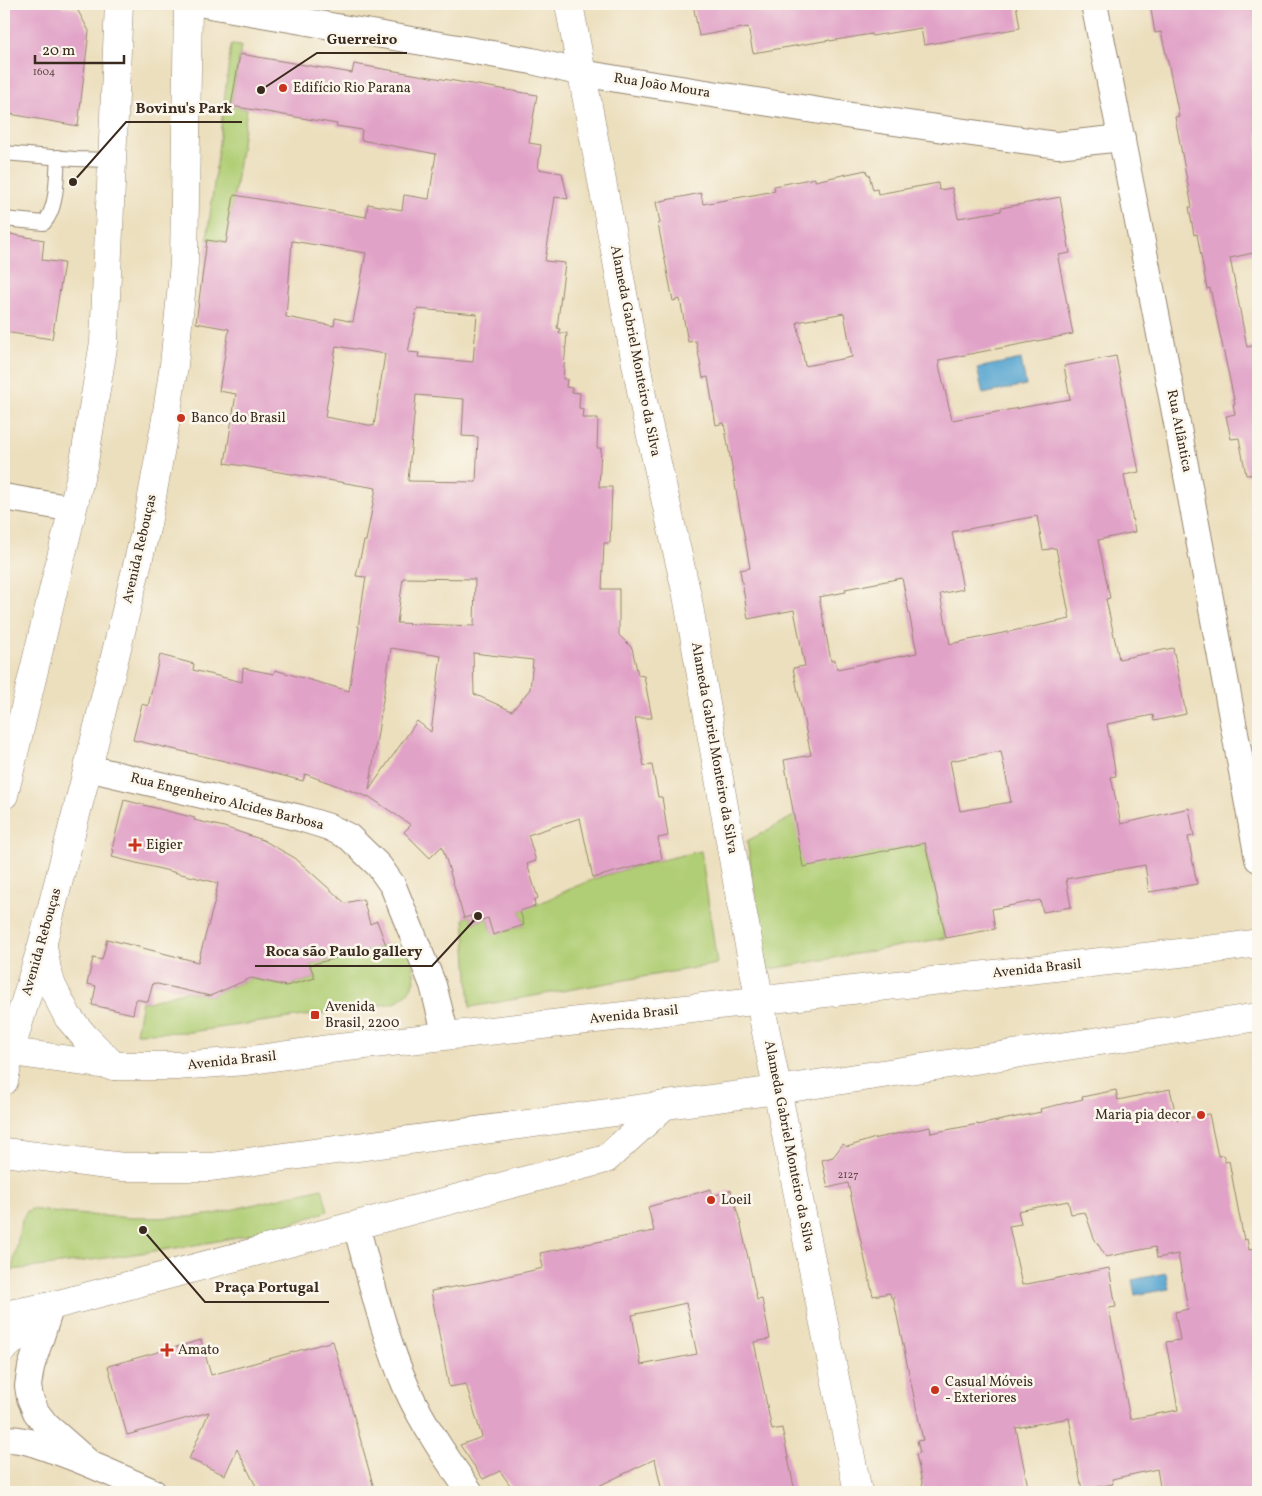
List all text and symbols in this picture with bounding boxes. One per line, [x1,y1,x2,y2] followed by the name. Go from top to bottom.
[317,23,407,53] callout: Guerreiro
[327,30,398,51] text: Guerreiro
[35,32,124,64] scale bar
[42,41,75,62] text: 20 m
[33,65,56,80] house number: 1604
[612,69,712,103] street label: Rua João Moura
[293,79,411,98] place label: Edifício Rio Parana
[277,82,289,94] marker: Edifício Rio Parana
[126,92,242,122] callout: Bovinu's Park
[136,99,232,120] text: Bovinu's Park
[605,244,665,458] street label: Alameda Gabriel Monteiro da Silva
[1162,388,1196,474] street label: Rua Atlântica
[191,409,286,428] place label: Banco do Brasil
[175,412,187,424] marker: Banco do Brasil
[118,493,162,605] street label: Avenida Rebouças
[686,641,742,855] street label: Alameda Gabriel Monteiro da Silva
[128,769,326,835] street label: Rua Engenheiro Alcides Barbosa
[146,836,183,855] place label: Eigier
[128,838,142,852] marker: Eigier
[18,886,66,998] street label: Avenida Rebouças
[255,936,432,966] callout: Roca são Paulo gallery
[265,942,423,963] text: Roca são Paulo gallery
[992,955,1082,983] street label: Avenida Brasil
[325,998,399,1033] place label: Avenida Brasil, 2200
[589,1001,679,1029] street label: Avenida Brasil
[309,1009,321,1021] marker: Avenida Brasil, 2200
[759,1039,819,1253] street label: Alameda Gabriel Monteiro da Silva
[187,1047,277,1075] street label: Avenida Brasil
[1095,1106,1191,1125] place label: Maria pia decor
[1195,1109,1207,1121] marker: Maria pia decor
[837,1168,859,1183] house number: 2127
[721,1191,751,1210] place label: Loeil
[705,1194,717,1206] marker: Loeil
[205,1272,329,1302] callout: Praça Portugal
[215,1278,319,1299] text: Praça Portugal
[178,1341,219,1360] place label: Amato
[160,1343,174,1357] marker: Amato
[945,1373,1033,1408] place label: Casual Móveis - Exteriores
[929,1384,941,1396] marker: Casual Móveis - Exteriores

